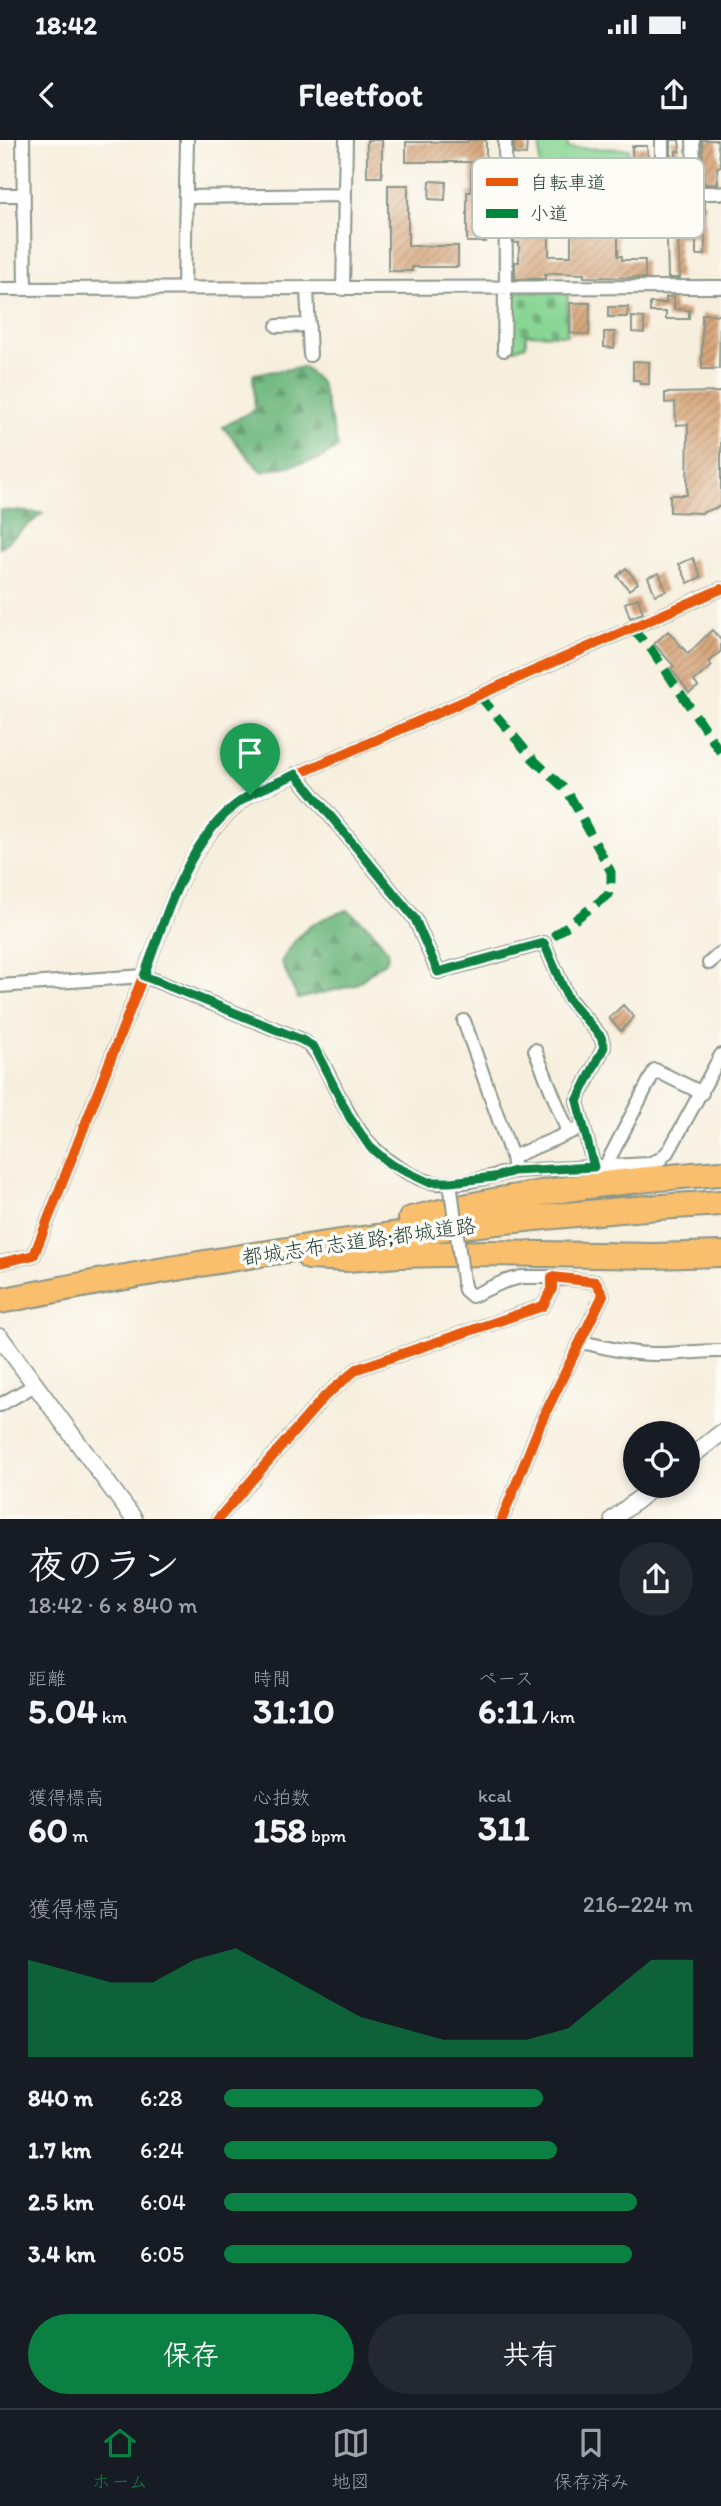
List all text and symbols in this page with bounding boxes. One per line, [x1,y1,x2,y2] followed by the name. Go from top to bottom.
[35,9,97,41] text: 18:42
[28,76,66,114] icon: back
[298,76,423,114] text: Fleetfoot
[655,76,693,114] icon: share
[472,158,704,238] legend
[530,171,606,194] text: 自転車道
[530,202,568,225] text: 小道
[220,723,280,795] pin
[231,734,269,772] icon: arrive
[240,1212,478,1270] street label: 都城志布志道路;都城道路
[623,1421,700,1498] map controls
[623,1421,700,1498] button: locate
[28,1542,180,1588] text: 夜のラン
[619,1542,693,1616] button: share
[28,1591,198,1619] text: 18:42 · 6 × 840 m
[28,1667,66,1690] text: 距離
[253,1667,291,1690] text: 時間
[478,1667,534,1690] text: ペース
[28,1690,98,1732] text: 5.04
[253,1690,335,1732] text: 31:10
[478,1690,538,1732] text: 6:11
[98,1705,127,1728] text: km
[538,1705,575,1728] text: /km
[478,1784,512,1807] text: kcal
[28,1786,104,1809] text: 獲得標高
[253,1786,310,1809] text: 心拍数
[478,1807,530,1849] text: 311
[28,1809,68,1851] text: 60
[253,1809,307,1851] text: 158
[68,1824,88,1847] text: m
[307,1824,346,1847] text: bpm
[583,1890,693,1918] text: 216–224 m
[28,1895,120,1923] text: 獲得標高
[28,2084,93,2112] text: 840 m
[140,2084,183,2112] text: 6:28
[28,2136,91,2164] text: 1.7 km
[140,2136,184,2164] text: 6:24
[28,2188,93,2216] text: 2.5 km
[140,2188,186,2216] text: 6:04
[28,2240,96,2268] text: 3.4 km
[140,2240,184,2268] text: 6:05
[28,2314,354,2394] button: 保存
[368,2314,693,2394] button: 共有
[92,2424,148,2493] tab: ホーム
[332,2424,370,2493] tab: 地図
[553,2424,629,2493] tab: 保存済み

